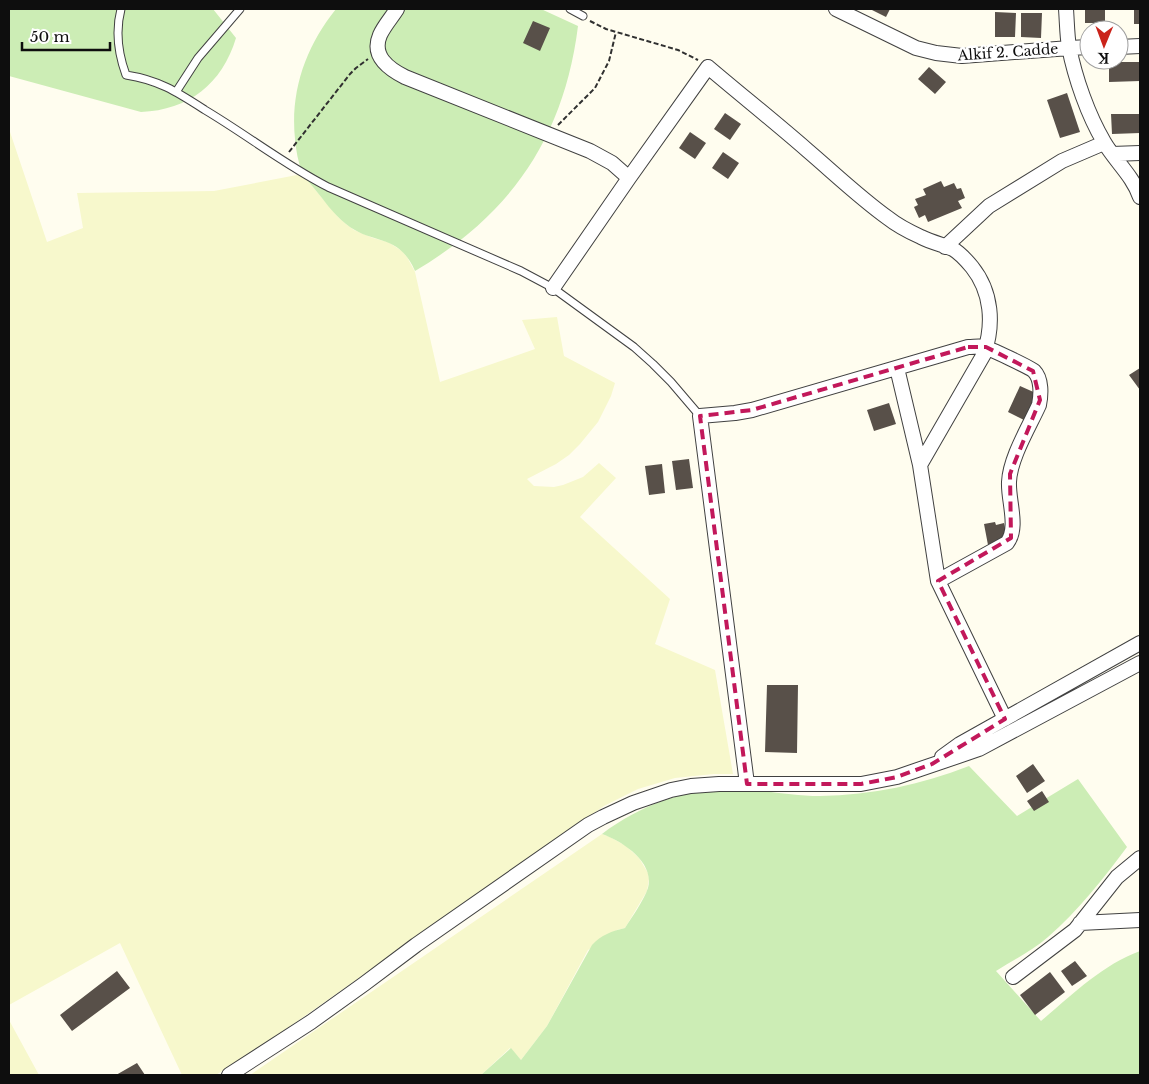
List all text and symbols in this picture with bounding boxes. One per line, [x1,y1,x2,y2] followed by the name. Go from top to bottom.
[22,20,110,52] scale bar
[1079,20,1129,70] north arrow
[30,27,70,46] text: 50 m
[956,40,1059,65] street label: Alkif 2. Cadde
[1097,49,1110,67] text: K

